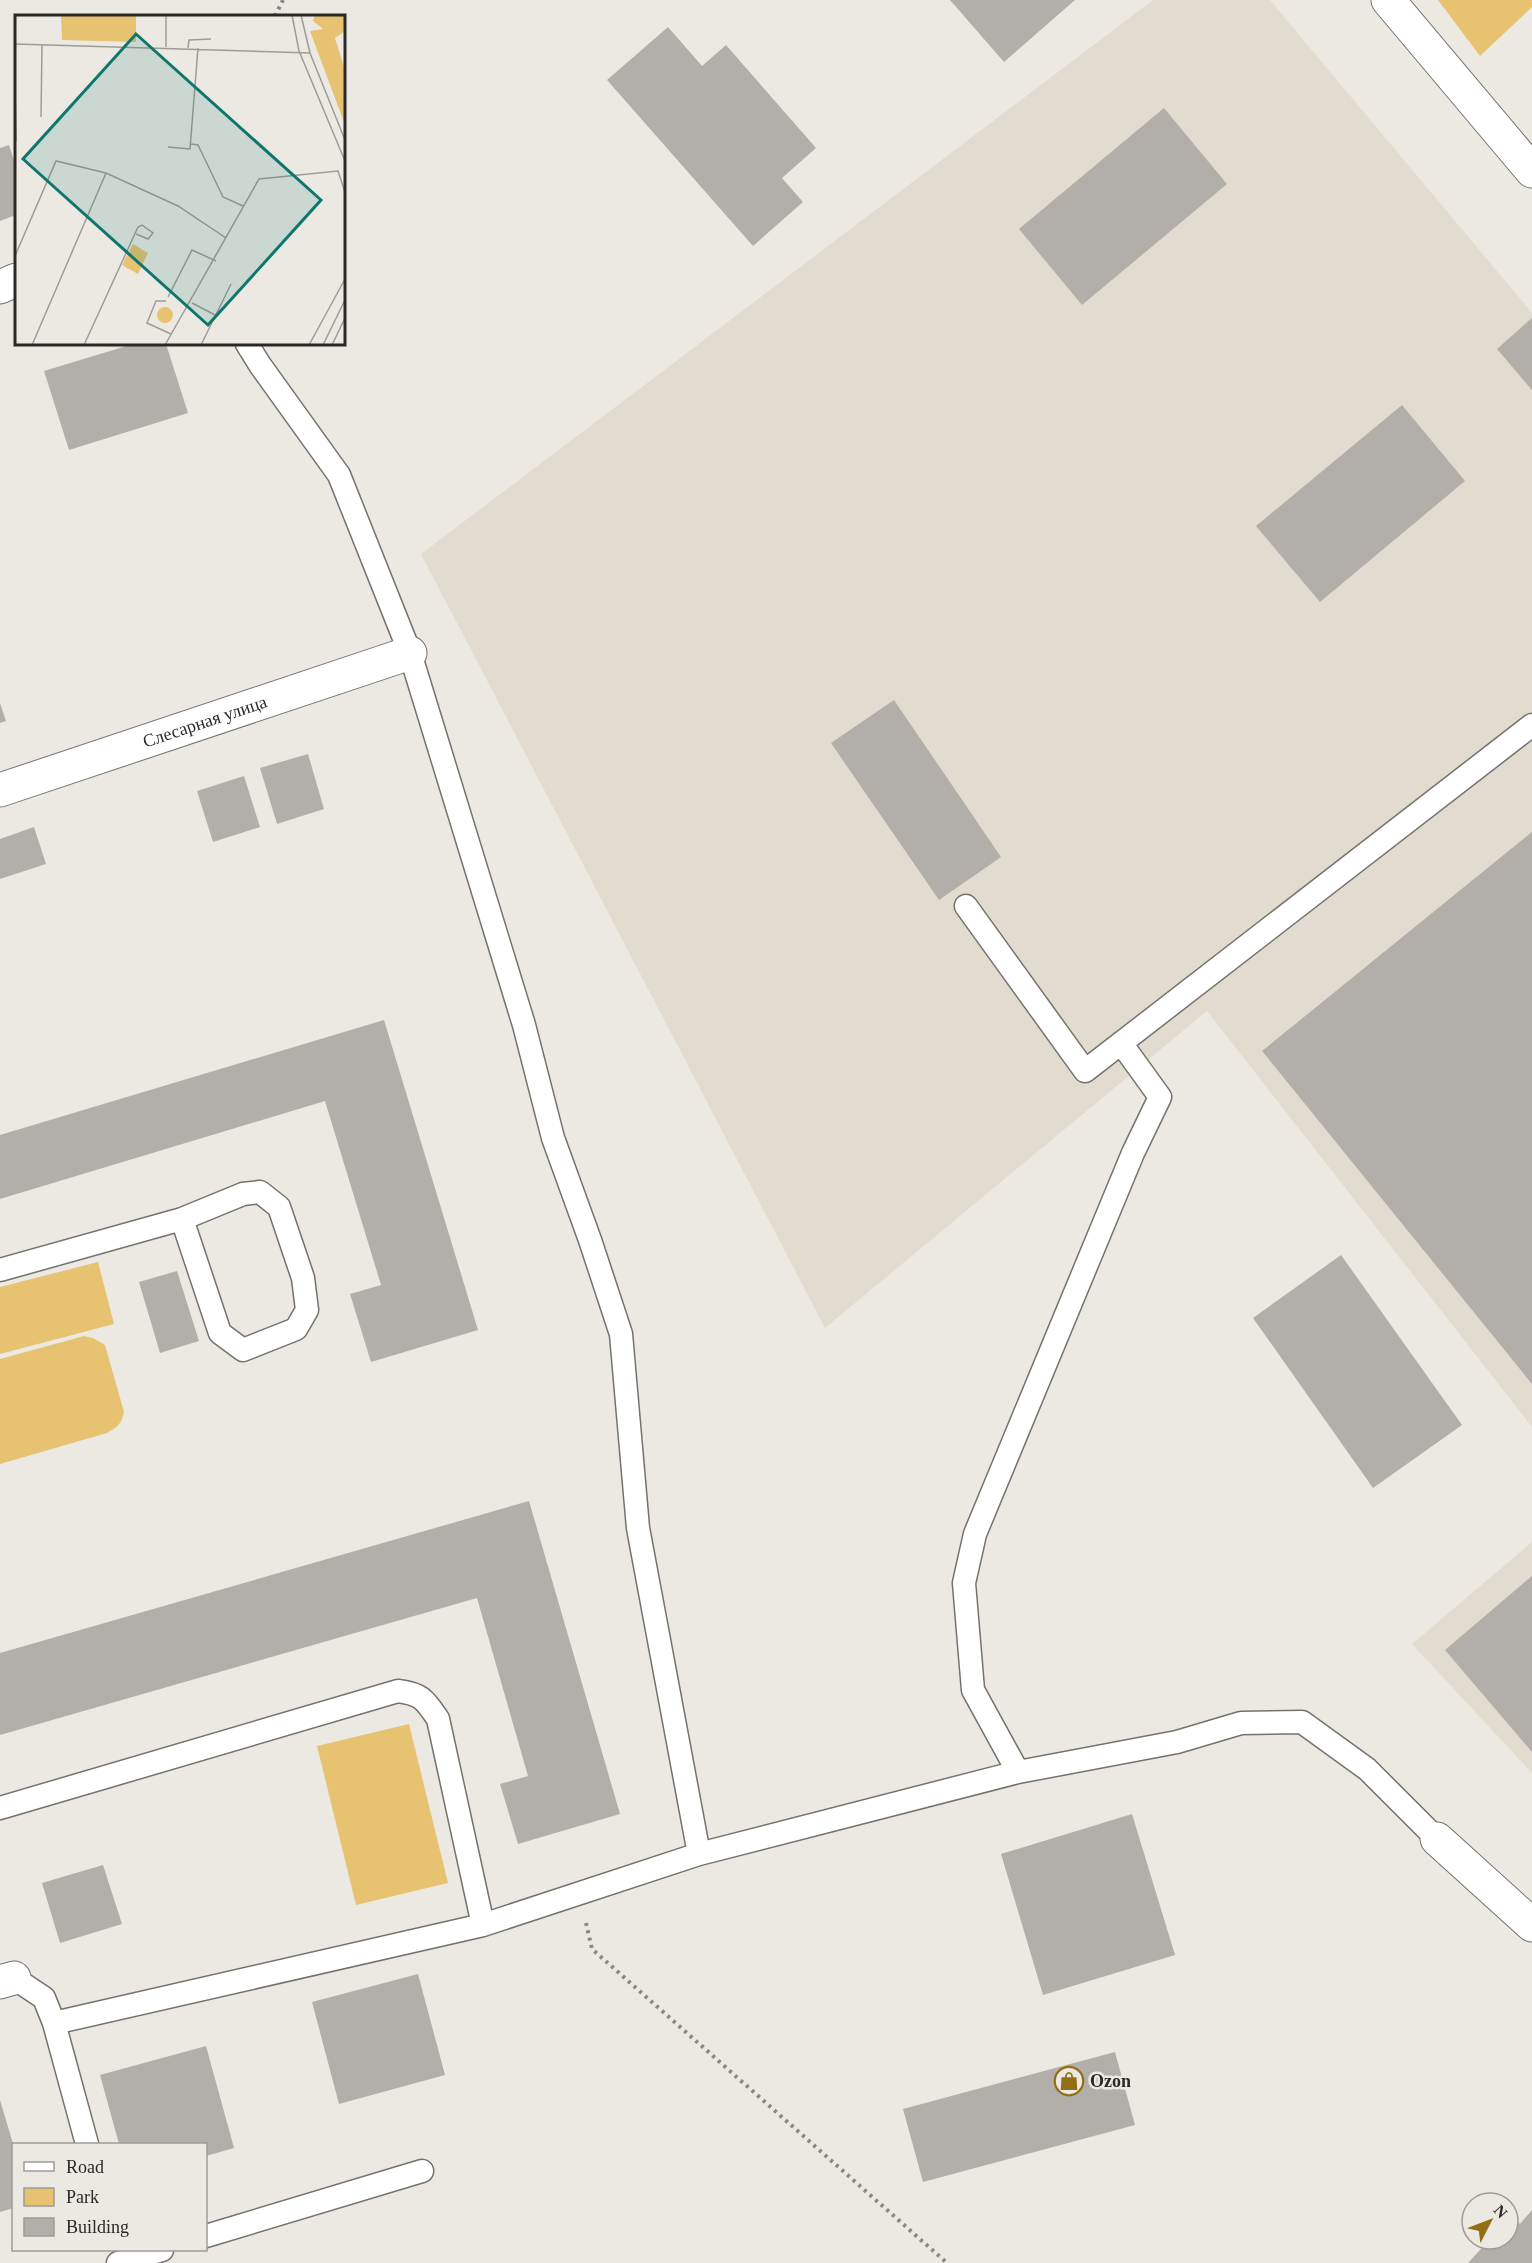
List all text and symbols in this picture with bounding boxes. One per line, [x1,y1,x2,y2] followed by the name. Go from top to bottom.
[15,15,345,345] inset map
[140,692,269,752] street label: Слесарная улица
[1053,2065,1085,2097] shop icon: Ozon
[1090,2071,1131,2091] place label: Ozon
[12,2143,207,2251] legend
[66,2157,104,2177] text: Road
[66,2187,99,2207] text: Park
[1460,2191,1520,2251] north arrow
[1491,2201,1511,2222] text: N
[66,2217,129,2237] text: Building

